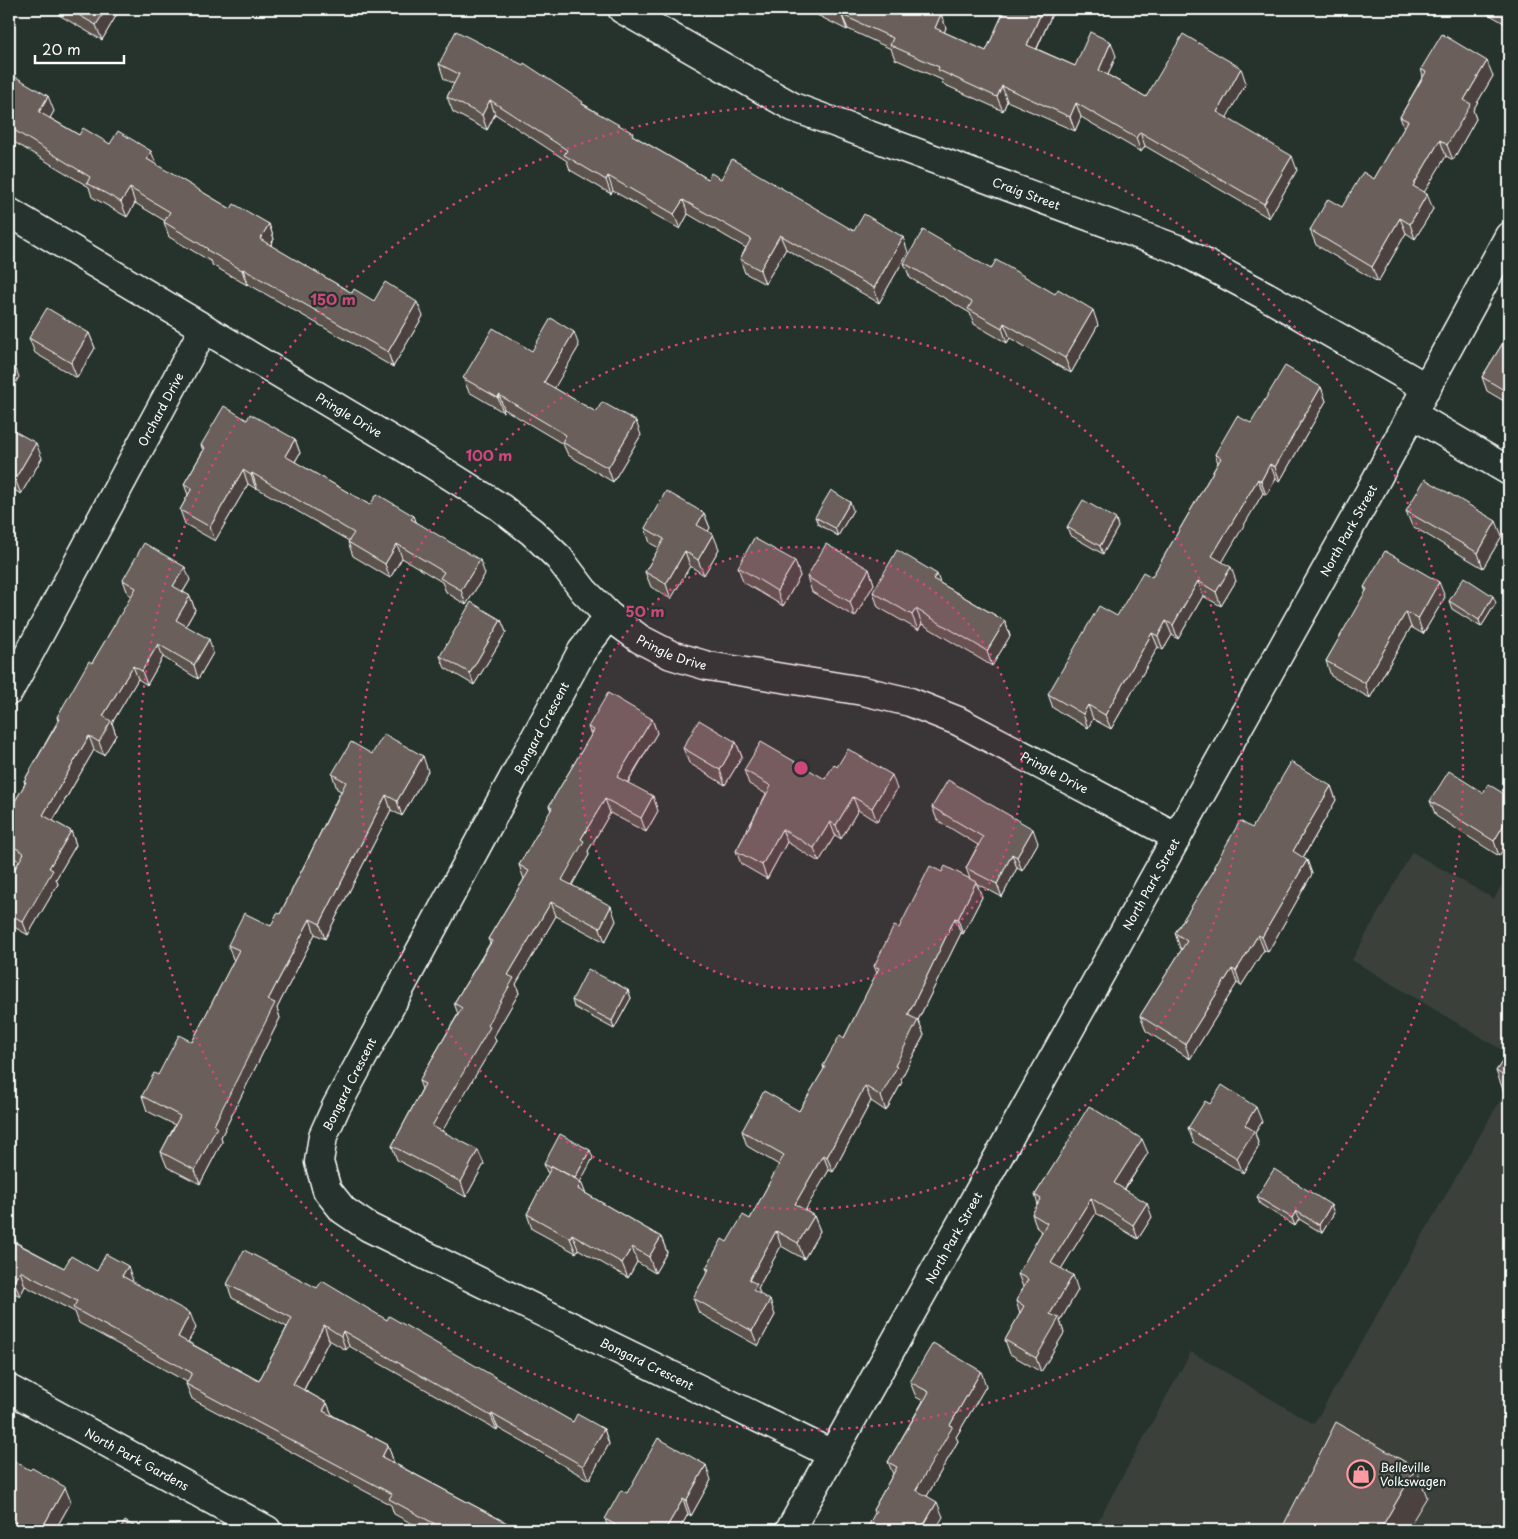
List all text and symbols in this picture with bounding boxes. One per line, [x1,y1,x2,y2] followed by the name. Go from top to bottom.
[35,32,124,64] scale bar
[42,37,81,60] text: 20 m
[990,172,1063,214] street label: Craig Street
[310,287,356,310] text: 150 m
[133,369,188,449] street label: Orchard Drive
[313,388,386,442] street label: Pringle Drive
[466,443,512,466] text: 100 m
[1315,481,1381,579] street label: North Park Street
[626,599,664,622] text: 50 m
[634,630,709,674] street label: Pringle Drive
[509,678,573,778] street label: Bongard Crescent
[1018,747,1092,798] street label: Pringle Drive
[792,759,810,777] centre of rings
[1118,834,1184,933] street label: North Park Street
[318,1034,380,1134] street label: Bongard Crescent
[920,1188,986,1287] street label: North Park Street
[597,1333,697,1394] street label: Bongard Crescent
[82,1423,193,1495] street label: North Park Gardens
[1380,1458,1446,1490] place label: Belleville Volkswagen
[1346,1459,1376,1489] shop icon: Belleville Volkswagen

